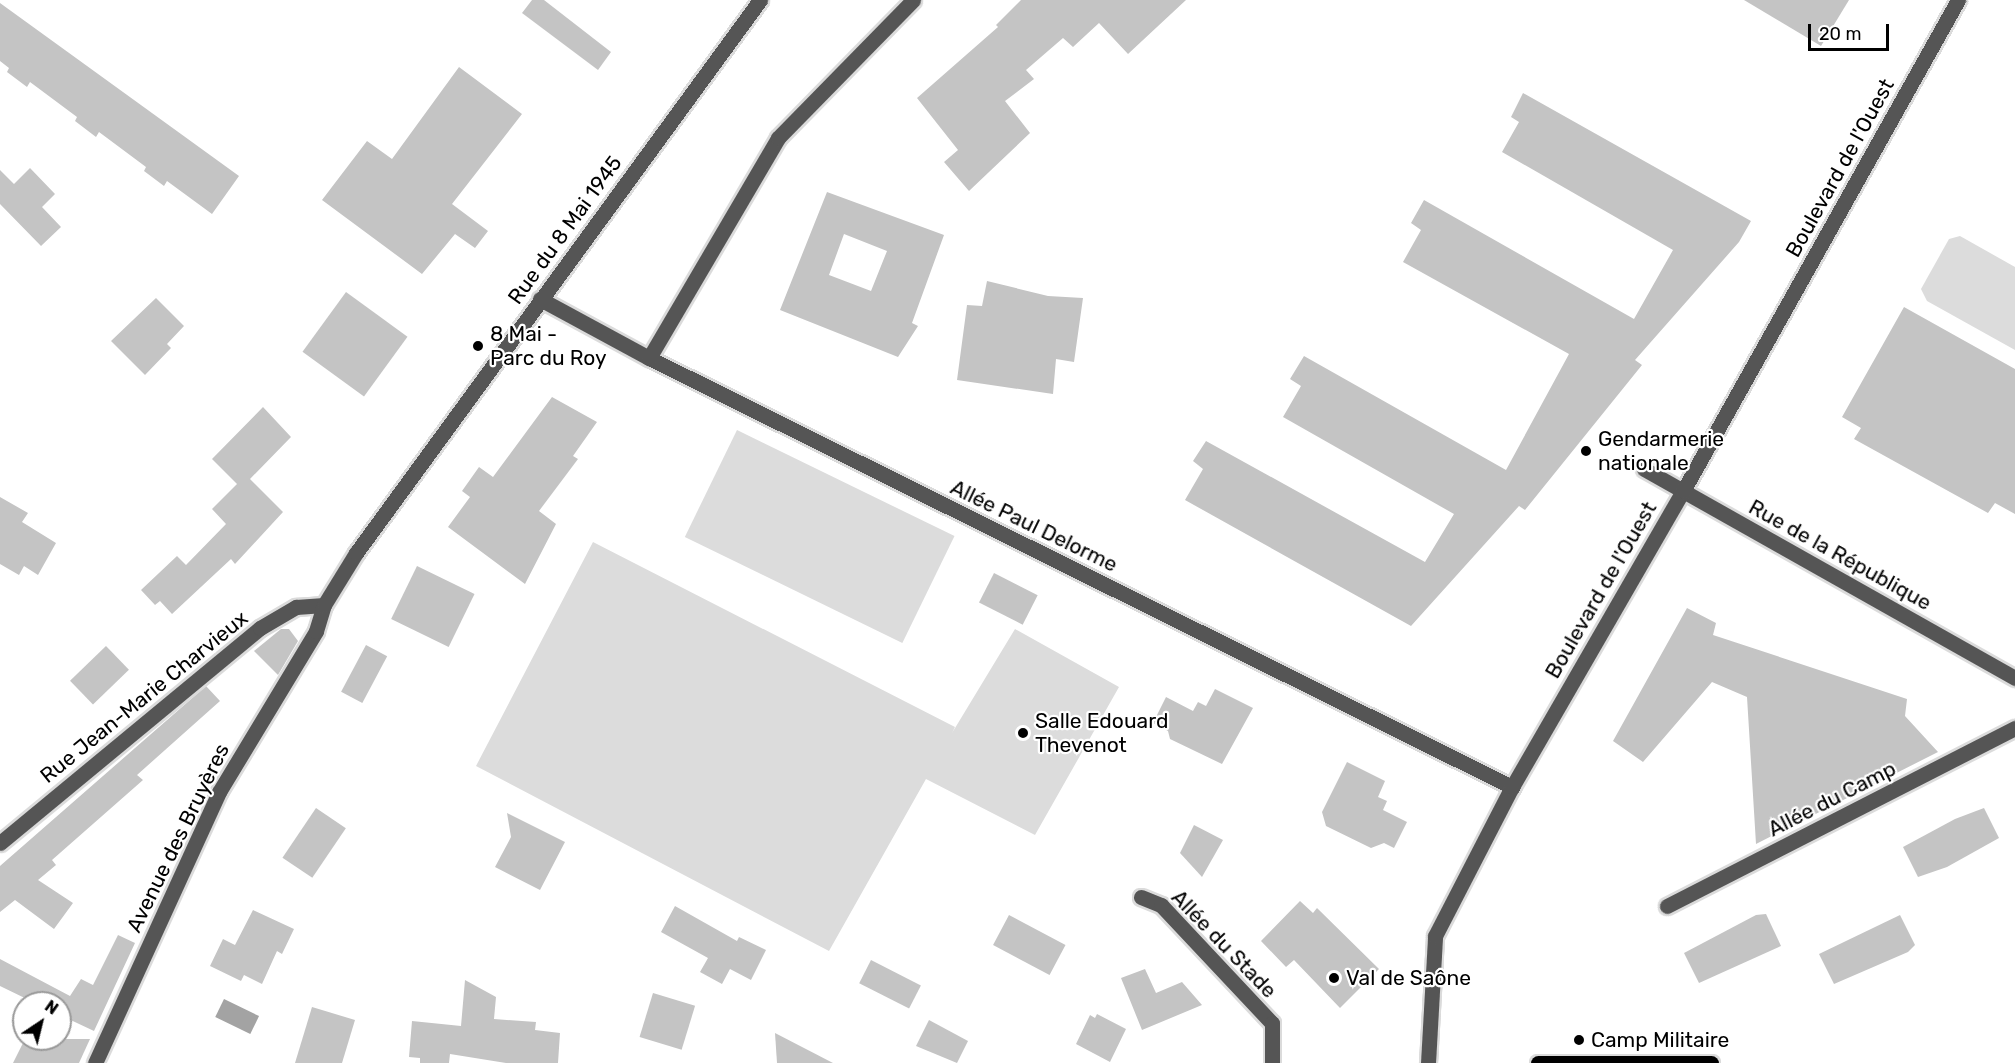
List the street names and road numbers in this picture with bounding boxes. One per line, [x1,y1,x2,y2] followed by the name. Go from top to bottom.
[1780,74,1900,262] street label: Boulevard de l'Ouest
[503,151,627,309] street label: Rue du 8 Mai 1945
[946,475,1122,577] street label: Allée Paul Delorme
[1744,494,1936,616] street label: Rue de la République
[1540,497,1662,683] street label: Boulevard de l'Ouest
[35,605,253,789] street label: Rue Jean-Marie Charvieux
[121,740,235,936] street label: Avenue des Bruyères
[1764,756,1900,842] street label: Allée du Camp
[1166,885,1282,1003] street label: Allée du Stade

